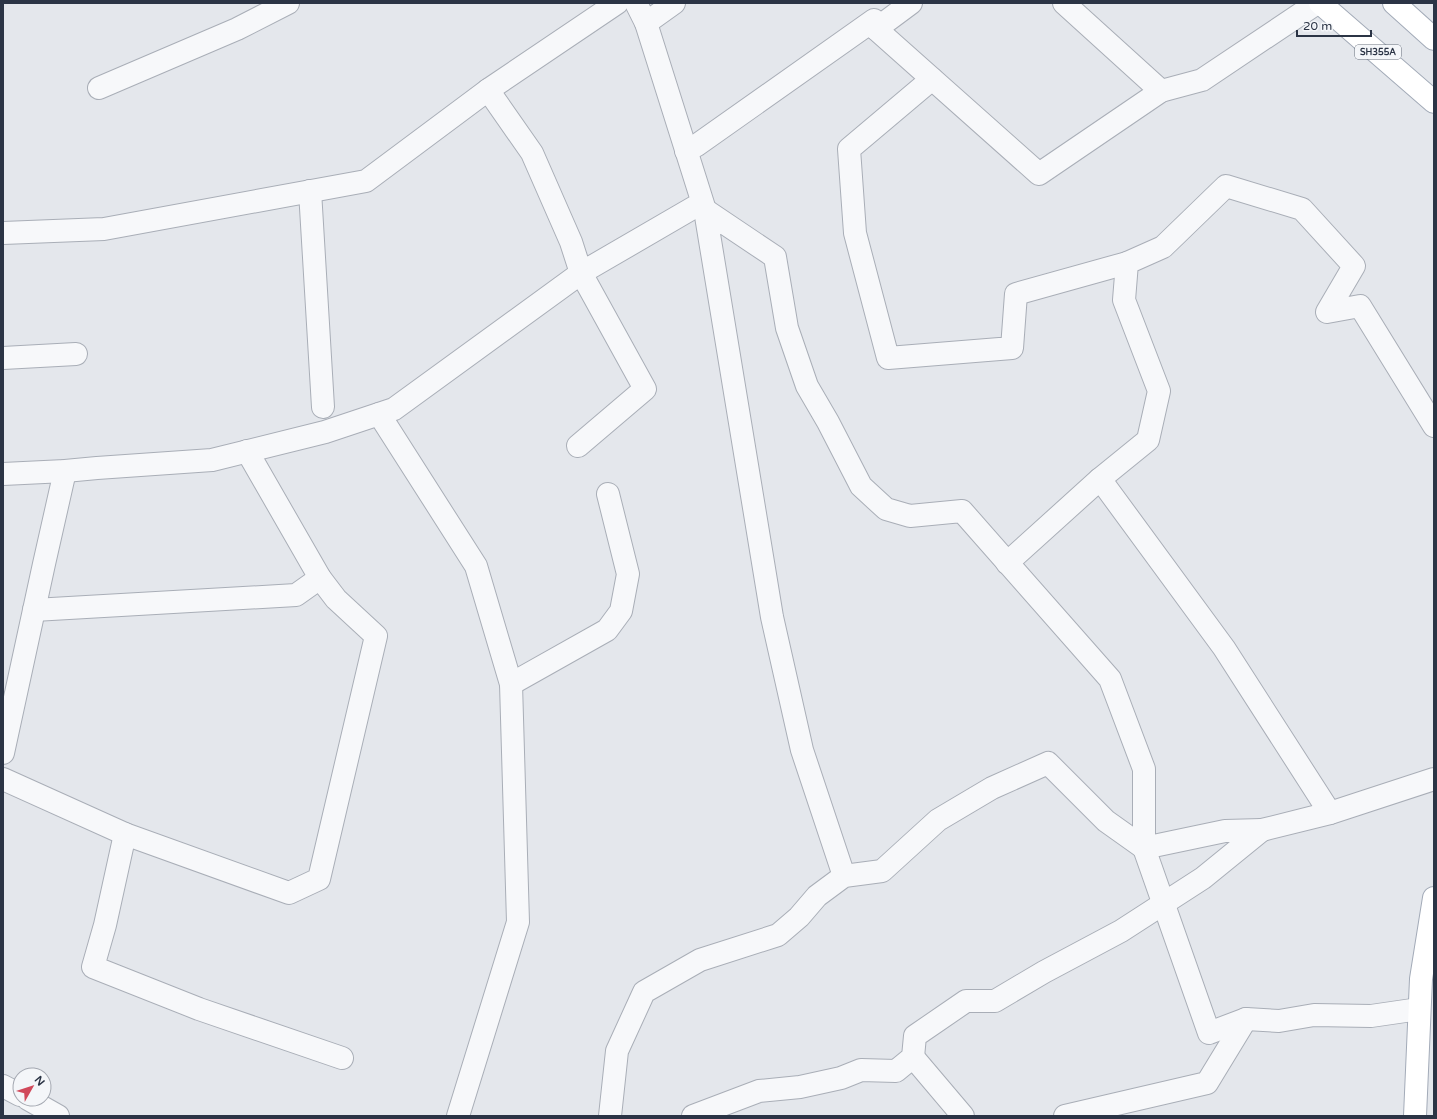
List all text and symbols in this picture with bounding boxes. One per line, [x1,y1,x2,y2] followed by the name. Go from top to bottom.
[1297,12,1371,38] scale bar
[1303,19,1332,33] text: 20 m
[1355,45,1401,59] road number: SH355A
[12,1067,52,1107] north arrow
[32,1073,47,1089] text: N

